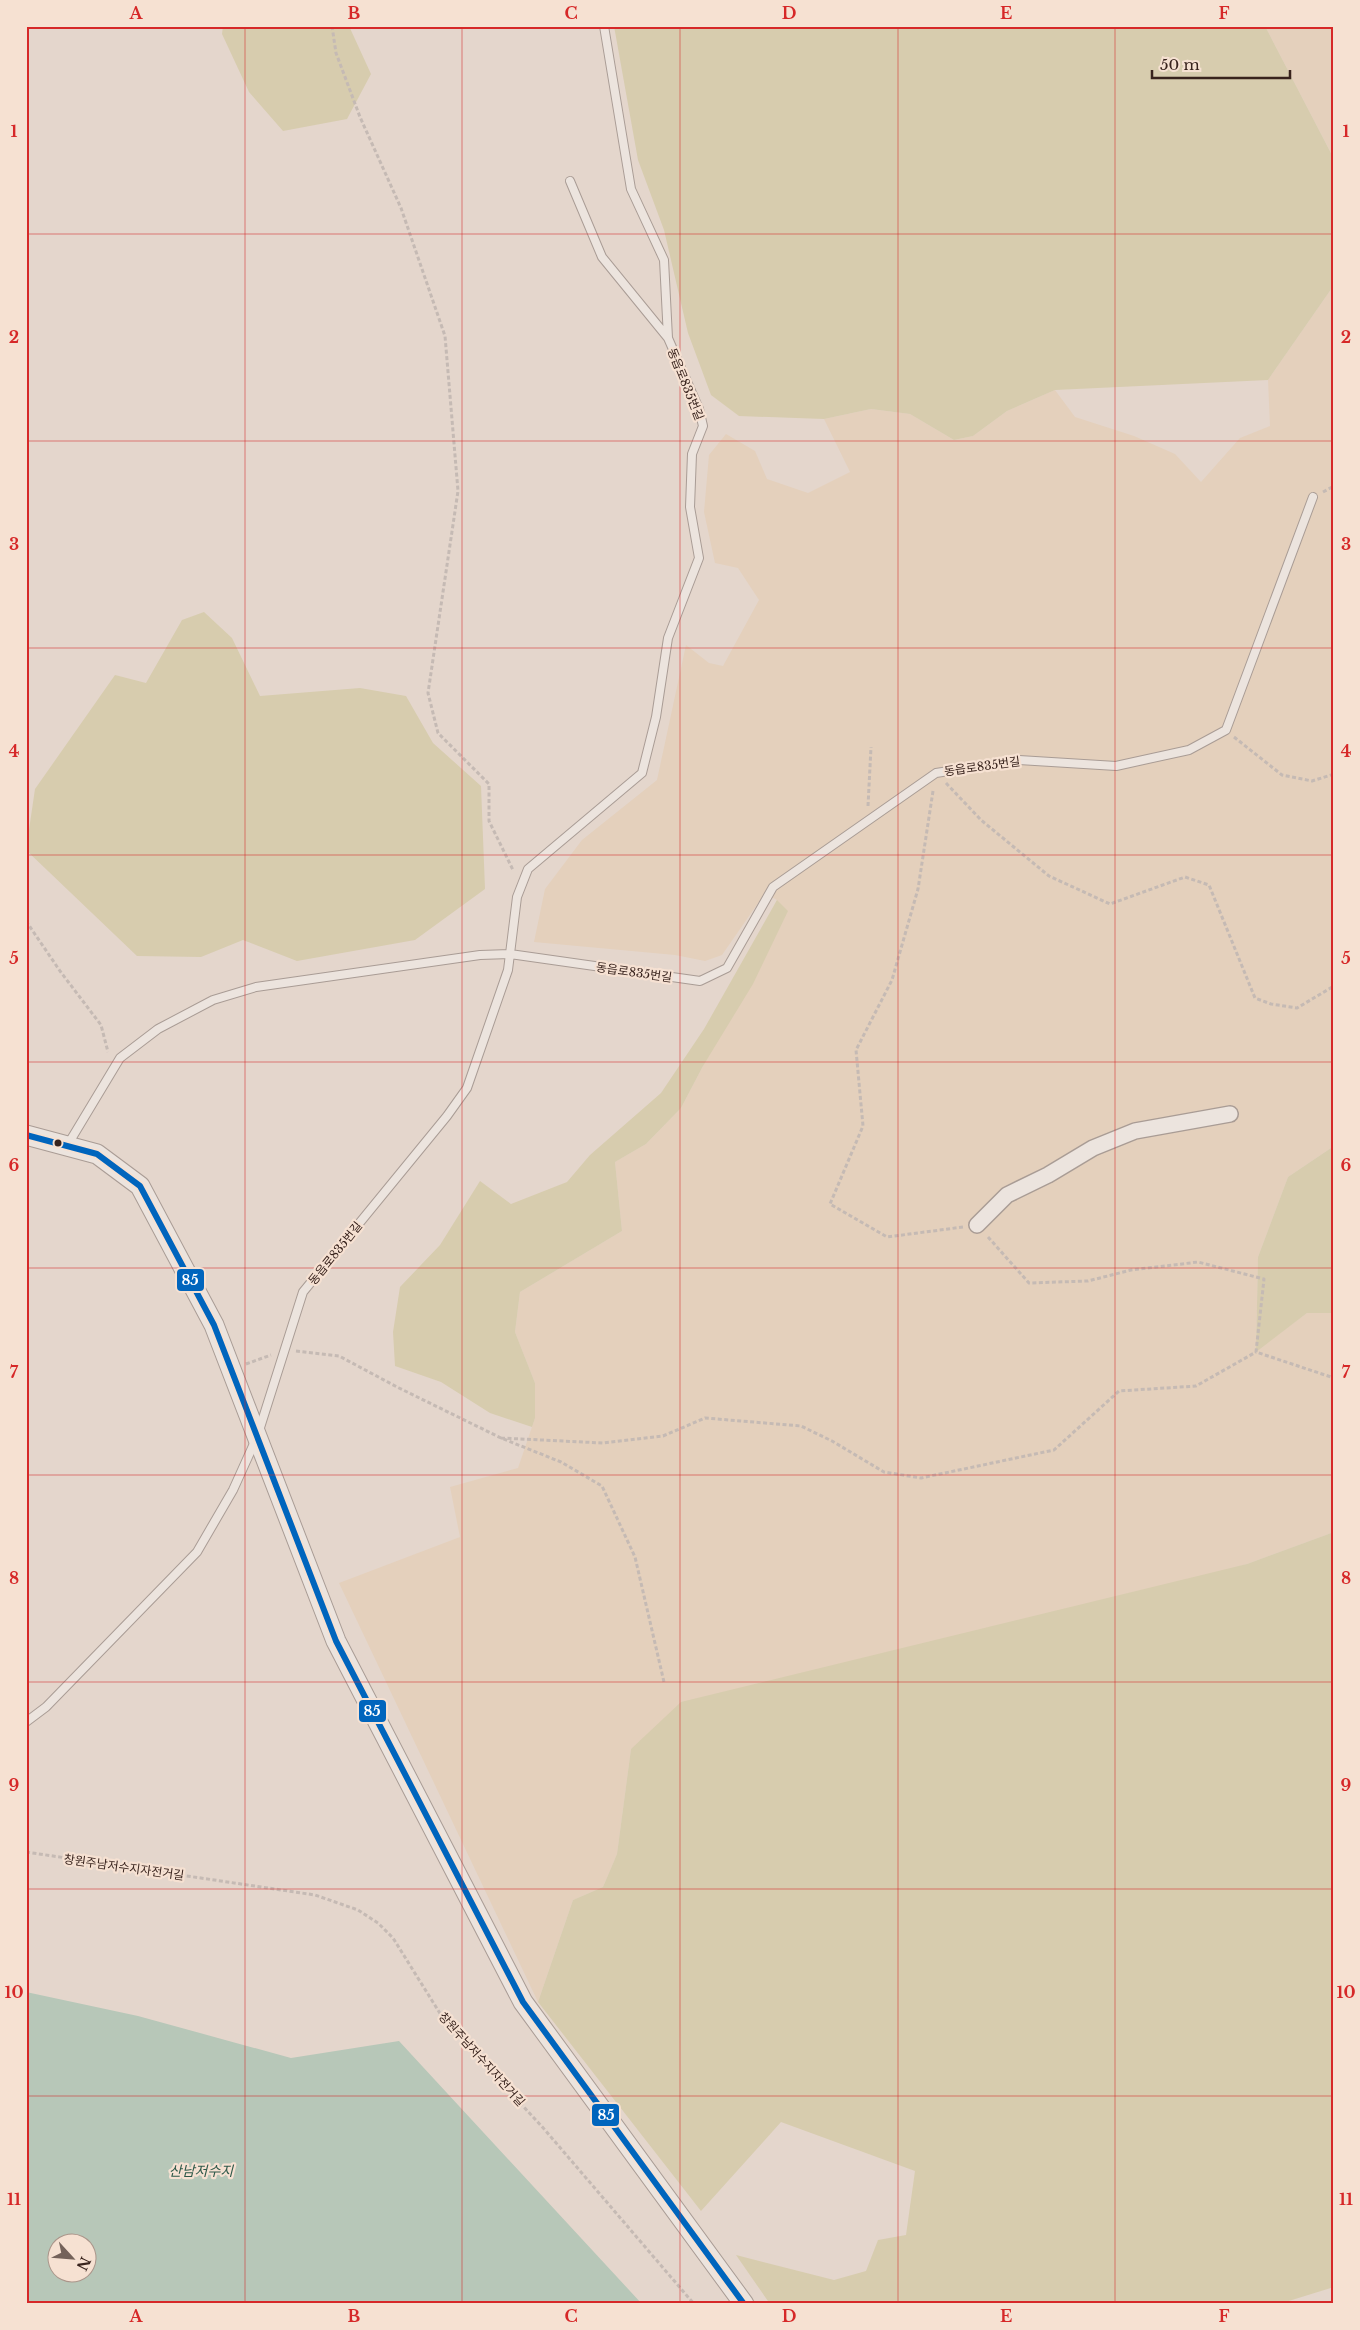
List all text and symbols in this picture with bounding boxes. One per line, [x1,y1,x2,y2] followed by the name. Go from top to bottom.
[129,3,144,23] text: A
[348,3,361,23] text: B
[564,3,578,23] text: C
[782,3,796,23] text: D
[1000,3,1012,23] text: E
[1218,3,1230,23] text: F
[1152,48,1290,80] scale bar
[1160,55,1200,74] text: 50 m
[11,121,18,141] text: 1
[1343,121,1350,141] text: 1
[9,327,19,347] text: 2
[1341,327,1351,347] text: 2
[665,346,707,422] street label: 동읍로835번길
[9,534,19,554] text: 3
[1341,534,1351,554] text: 3
[9,741,19,761] text: 4
[1341,741,1351,761] text: 4
[943,753,1021,779] street label: 동읍로835번길
[9,948,19,968] text: 5
[1341,948,1351,968] text: 5
[595,959,673,985] street label: 동읍로835번길
[53,1138,63,1148] unlabelled marker
[9,1155,20,1175] text: 6
[1341,1155,1352,1175] text: 6
[305,1218,365,1288] street label: 동읍로835번길
[176,1268,205,1292] line badge: 85
[181,1271,199,1289] text: 85
[10,1362,19,1382] text: 7
[1342,1362,1351,1382] text: 7
[9,1568,19,1588] text: 8
[1341,1568,1351,1588] text: 8
[358,1699,387,1723] line badge: 85
[363,1702,381,1720] text: 85
[9,1775,20,1795] text: 9
[1341,1775,1352,1795] text: 9
[63,1851,185,1883] street label: 창원주남저수지자전거길
[4,1982,24,2002] text: 10
[1336,1982,1356,2002] text: 10
[436,2009,528,2109] street label: 창원주남저수지자전거길
[591,2103,620,2127] line badge: 85
[597,2106,615,2124] text: 85
[169,2162,234,2180] water label: 산남저수지
[7,2189,21,2209] text: 11
[1339,2189,1353,2209] text: 11
[48,2232,98,2282] north arrow
[73,2254,95,2274] text: N
[129,2306,144,2326] text: A
[348,2306,361,2326] text: B
[564,2306,578,2326] text: C
[782,2306,796,2326] text: D
[1000,2306,1012,2326] text: E
[1218,2306,1230,2326] text: F

